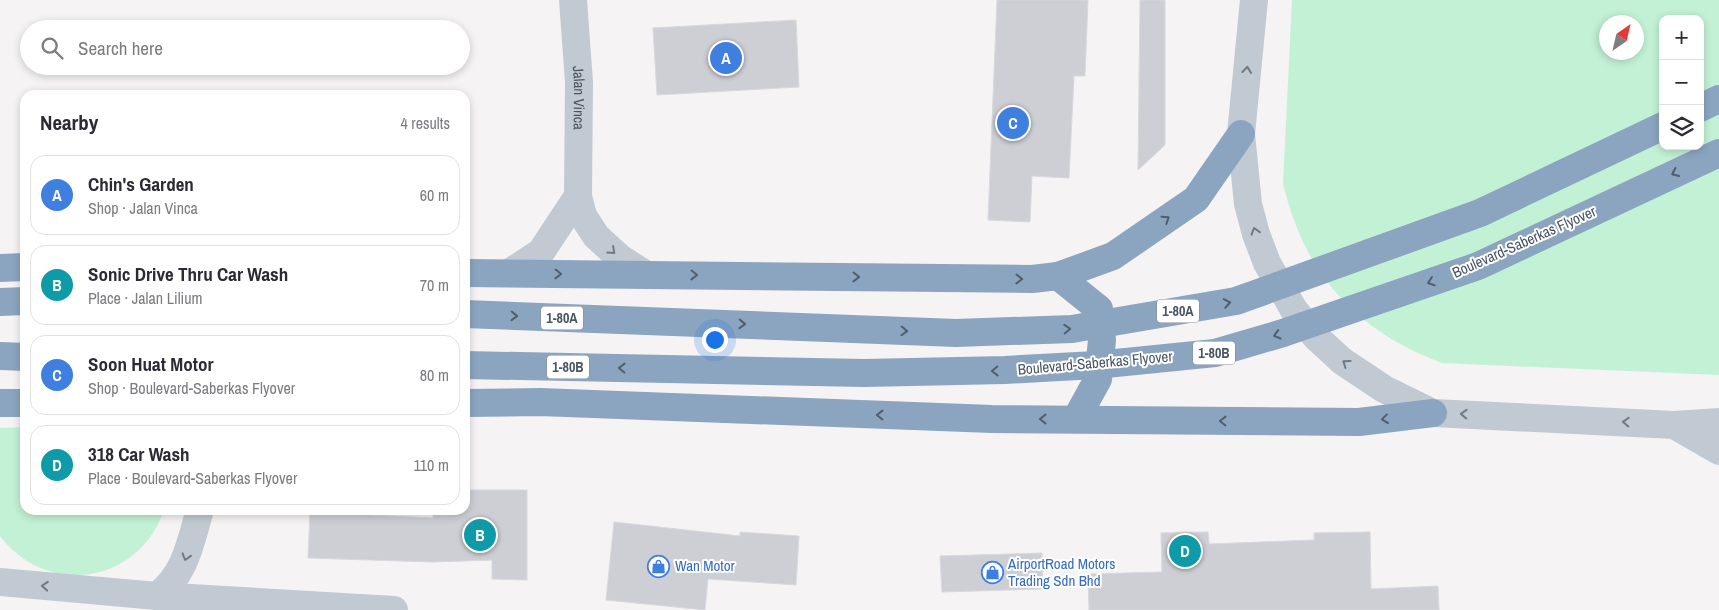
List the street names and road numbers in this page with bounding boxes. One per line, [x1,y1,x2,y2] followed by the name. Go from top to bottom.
[568,65,590,130] street label: Jalan Vinca
[1449,200,1599,283] street label: Boulevard-Saberkas Flyover
[1157,300,1199,322] road number: 1-80A
[541,306,583,330] road number: 1-80A
[1193,342,1235,364] road number: 1-80B
[1017,345,1173,380] street label: Boulevard-Saberkas Flyover
[547,356,589,378] road number: 1-80B

